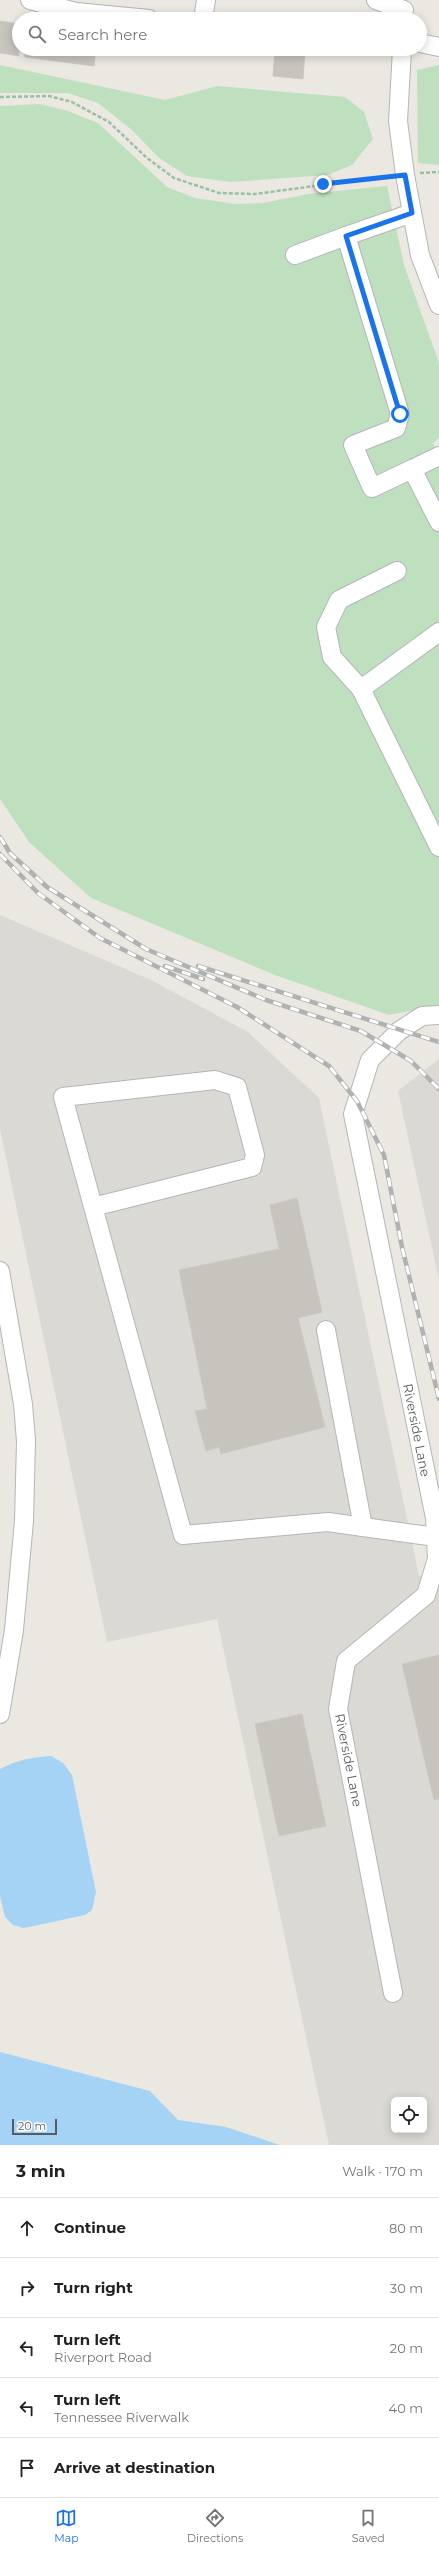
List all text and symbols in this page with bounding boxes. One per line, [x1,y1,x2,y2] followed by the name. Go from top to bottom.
[12,12,427,56] search box
[26,23,48,45] icon: search
[58,25,147,44] text: Search here
[314,175,332,193] route end
[391,405,409,423] route start
[400,1382,434,1478] street label: Riverside Lane
[332,1712,366,1808] street label: Riverside Lane
[391,2097,427,2133] map controls
[391,2097,427,2133] button: locate
[12,2117,57,2136] scale bar
[18,2119,46,2133] text: 20 m
[16,2161,66,2181] text: 3 min
[342,2163,423,2179] text: Walk · 170 m
[16,2217,38,2239] icon: ahead
[54,2218,126,2237] text: Continue
[389,2220,423,2236] text: 80 m
[16,2277,38,2299] icon: right
[54,2278,133,2297] text: Turn right
[390,2280,423,2296] text: 30 m
[54,2330,121,2349] text: Turn left
[16,2337,38,2359] icon: left
[390,2340,423,2356] text: 20 m
[54,2349,152,2365] text: Riverport Road
[54,2390,121,2409] text: Turn left
[16,2397,38,2419] icon: left
[389,2400,423,2416] text: 40 m
[54,2409,189,2425] text: Tennessee Riverwalk
[16,2457,38,2479] icon: arrive
[54,2458,215,2477] text: Arrive at destination
[54,2507,79,2545] tab: Map
[187,2507,243,2545] tab: Directions
[352,2507,385,2545] tab: Saved

